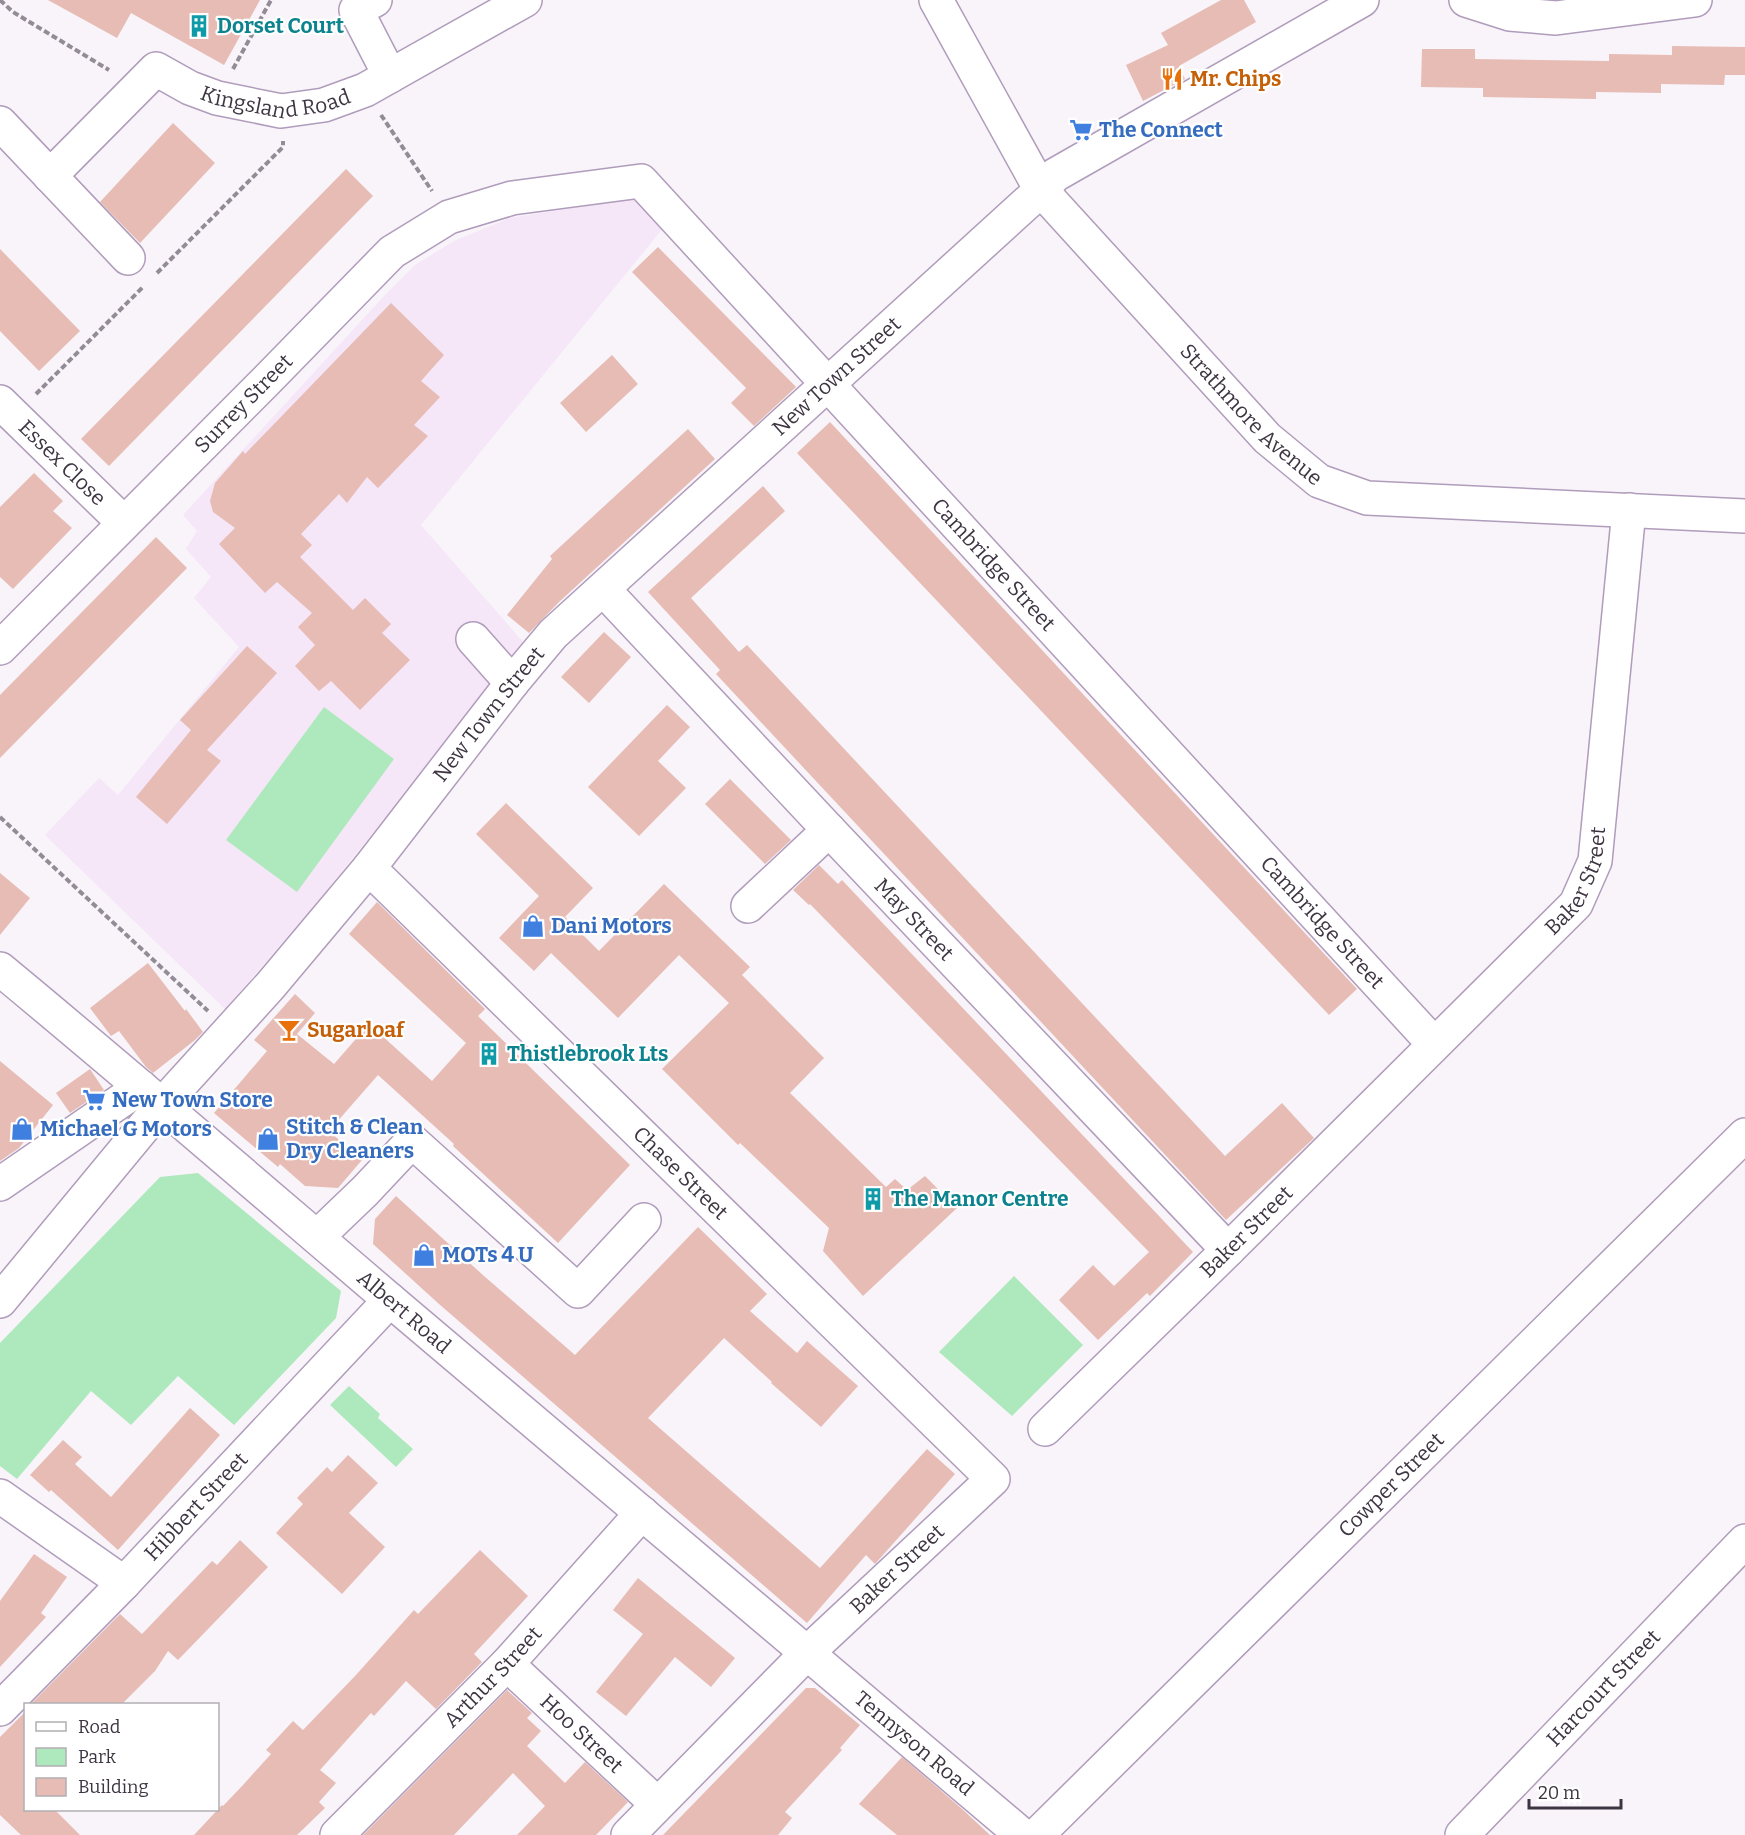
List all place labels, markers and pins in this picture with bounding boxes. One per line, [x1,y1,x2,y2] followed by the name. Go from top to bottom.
[186,13,212,39] building icon: Dorset Court
[217,13,345,39] place label: Dorset Court
[1159,66,1185,92] restaurant icon: Mr. Chips
[1190,66,1281,92] place label: Mr. Chips
[1068,117,1094,143] supermarket icon: The Connect
[1099,117,1223,143] place label: The Connect
[520,913,546,939] shop icon: Dani Motors
[551,913,672,939] place label: Dani Motors
[276,1017,302,1043] bar icon: Sugarloaf
[307,1017,406,1043] place label: Sugarloaf
[476,1041,502,1067] building icon: Thistlebrook Lts
[507,1041,668,1067] place label: Thistlebrook Lts
[81,1087,107,1113] supermarket icon: New Town Store
[112,1087,273,1113] place label: New Town Store
[286,1114,424,1164] place label: Stitch & Clean Dry Cleaners
[9,1116,35,1142] shop icon: Michael G Motors
[40,1116,212,1142] place label: Michael G Motors
[255,1126,281,1152] shop icon: Stitch & Clean Dry Cleaners
[860,1186,886,1212] building icon: The Manor Centre
[891,1186,1069,1212] place label: The Manor Centre
[411,1242,437,1268] shop icon: MOTs 4 U
[442,1242,534,1268] place label: MOTs 4 U

